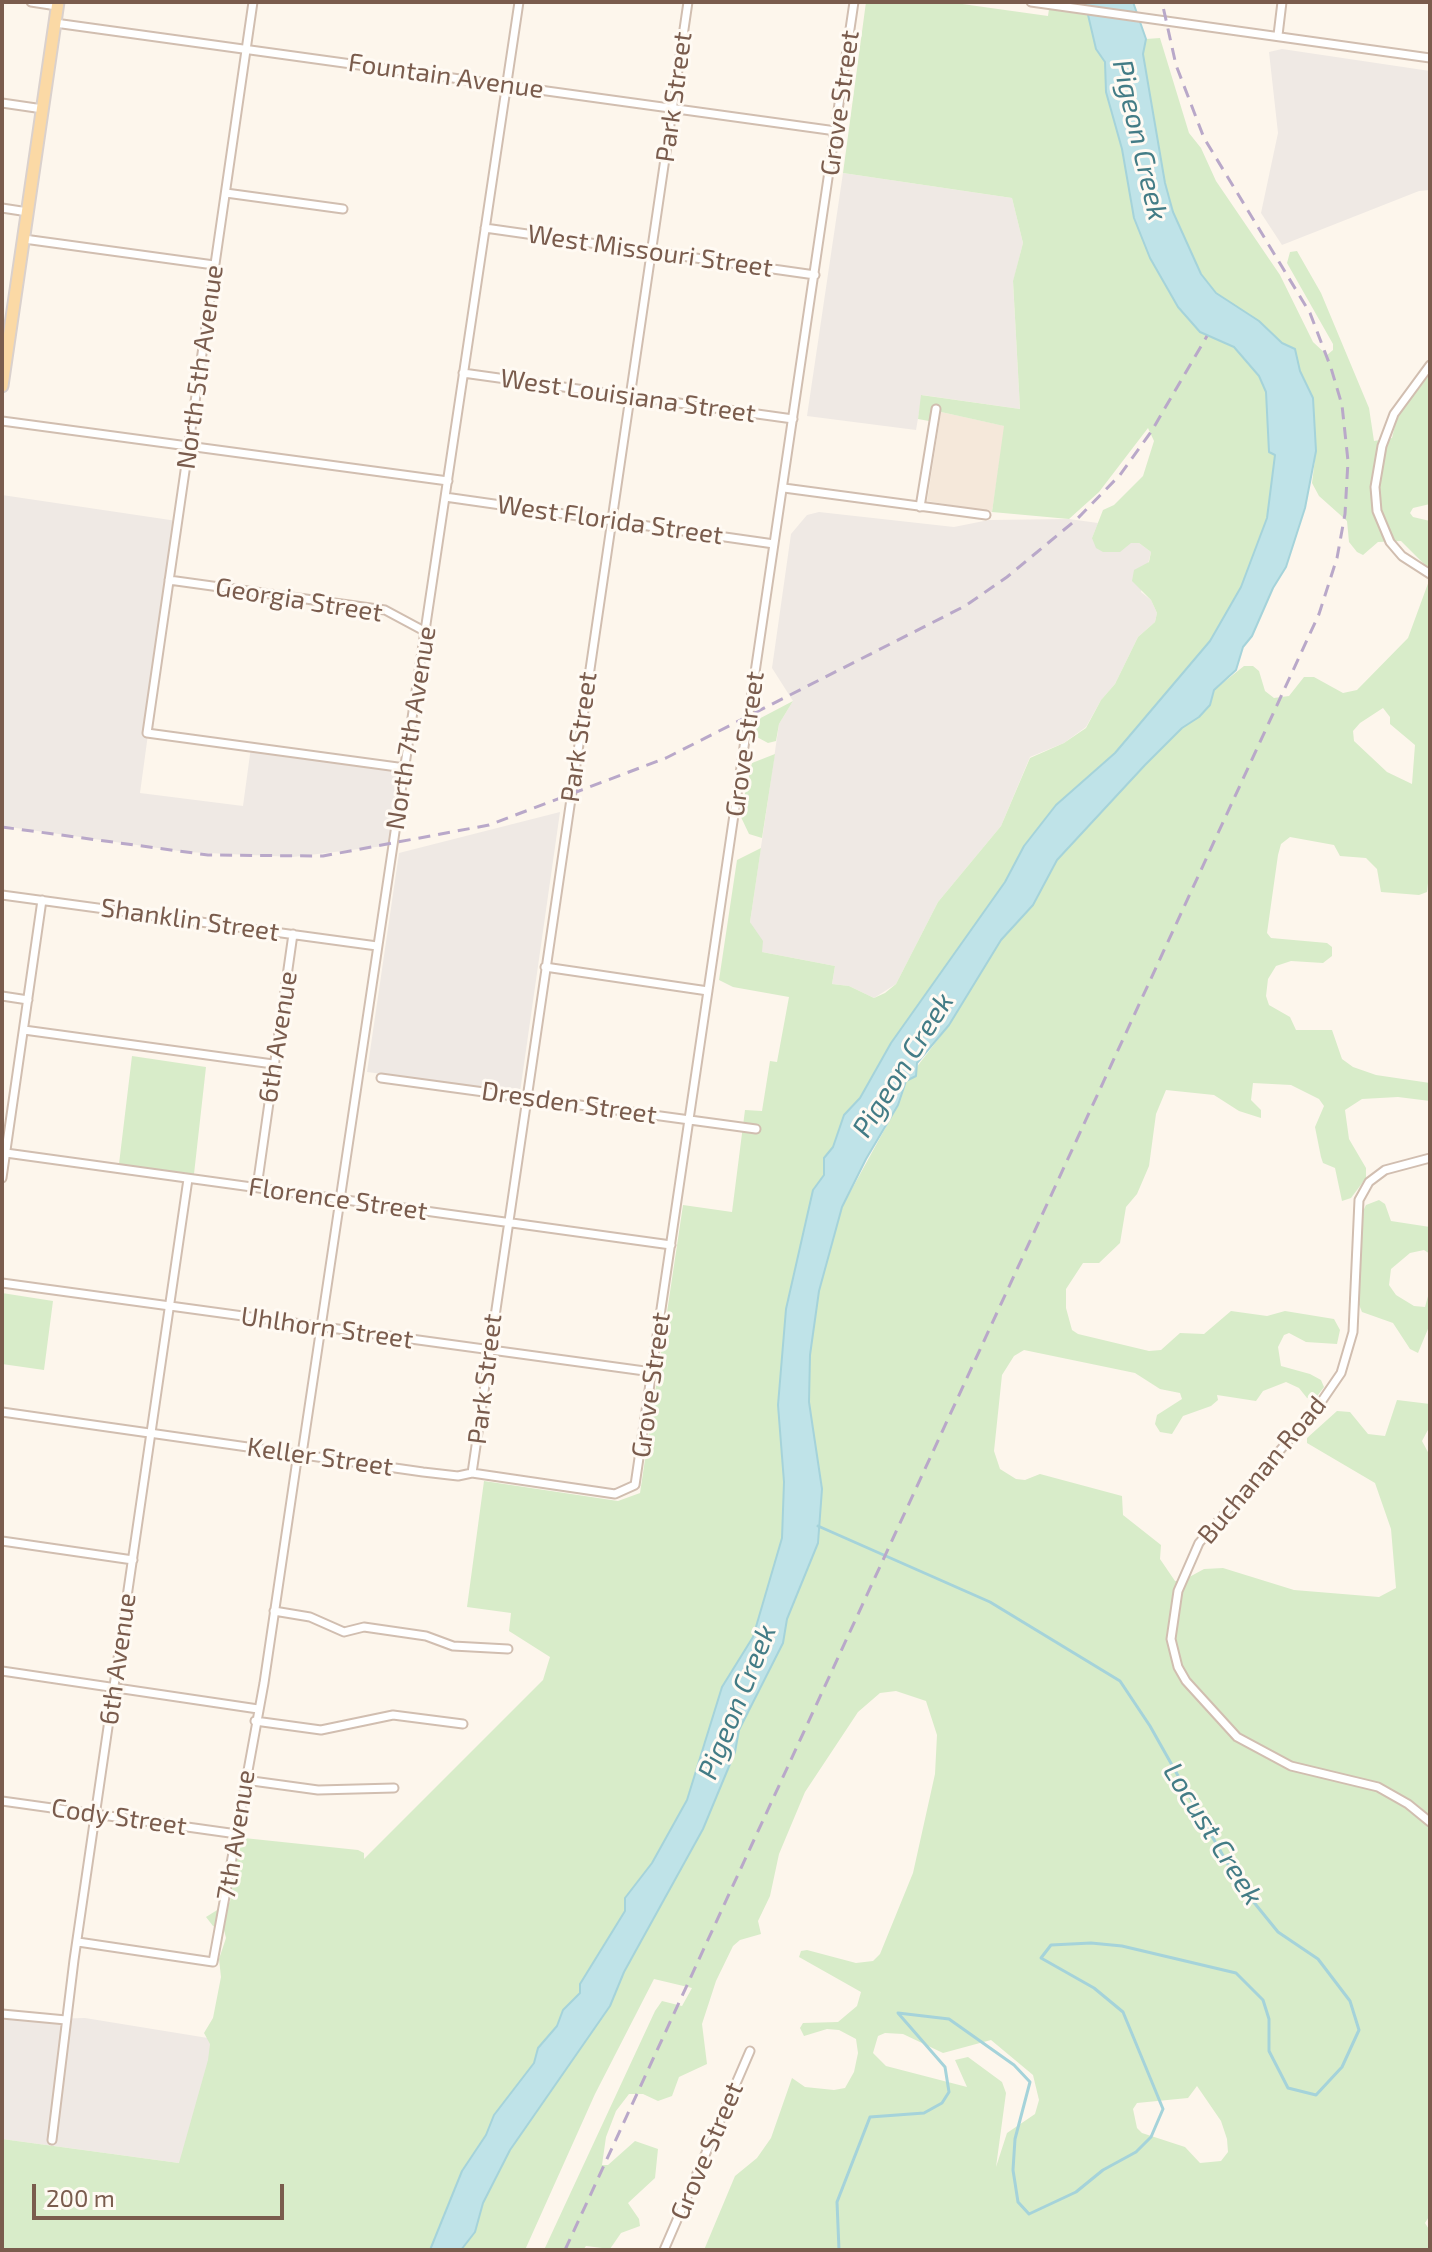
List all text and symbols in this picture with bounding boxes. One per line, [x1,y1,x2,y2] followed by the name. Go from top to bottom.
[814,28,866,178] street label: Grove Street
[649,30,699,164] street label: Park Street
[346,47,546,105] street label: Fountain Avenue
[1105,56,1175,224] water label: Pigeon Creek
[525,218,775,284] street label: West Missouri Street
[170,263,230,471] street label: North 5th Avenue
[498,363,758,429] street label: West Louisiana Street
[495,489,725,551] street label: West Florida Street
[213,571,385,629] street label: Georgia Street
[380,624,442,832] street label: North 7th Avenue
[719,669,771,819] street label: Grove Street
[554,670,604,804] street label: Park Street
[99,892,281,948] street label: Shanklin Street
[252,969,304,1105] street label: 6th Avenue
[845,987,961,1143] water label: Pigeon Creek
[479,1075,659,1131] street label: Dresden Street
[247,1171,429,1227] street label: Florence Street
[239,1300,415,1356] street label: Uhlhorn Street
[625,1310,677,1460] street label: Grove Street
[462,1312,508,1446] street label: Park Street
[1191,1390,1333,1550] street label: Buchanan Road
[245,1431,395,1483] street label: Keller Street
[93,1591,143,1727] street label: 6th Avenue
[691,1620,783,1784] water label: Pigeon Creek
[1156,1757,1270,1911] water label: Locust Creek
[210,1768,262,1902] street label: 7th Avenue
[49,1792,189,1842] street label: Cody Street
[664,2077,750,2225] street label: Grove Street
[36,2168,288,2218] scale bar
[46,2183,115,2212] text: 200 m

